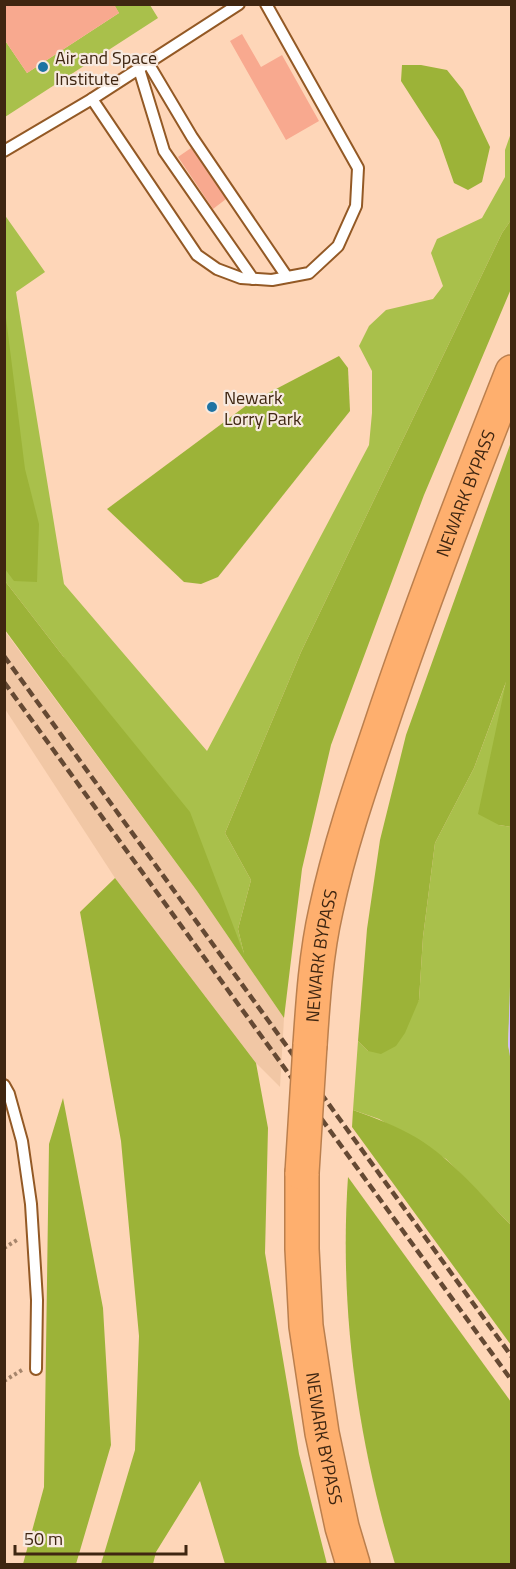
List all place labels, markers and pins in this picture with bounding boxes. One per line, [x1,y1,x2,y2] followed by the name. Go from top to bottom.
[55,44,157,92] place label: Air and Space Institute
[36,60,50,74] marker: Air and Space Institute
[224,384,302,432] place label: Newark Lorry Park
[205,400,219,414] marker: Newark Lorry Park

